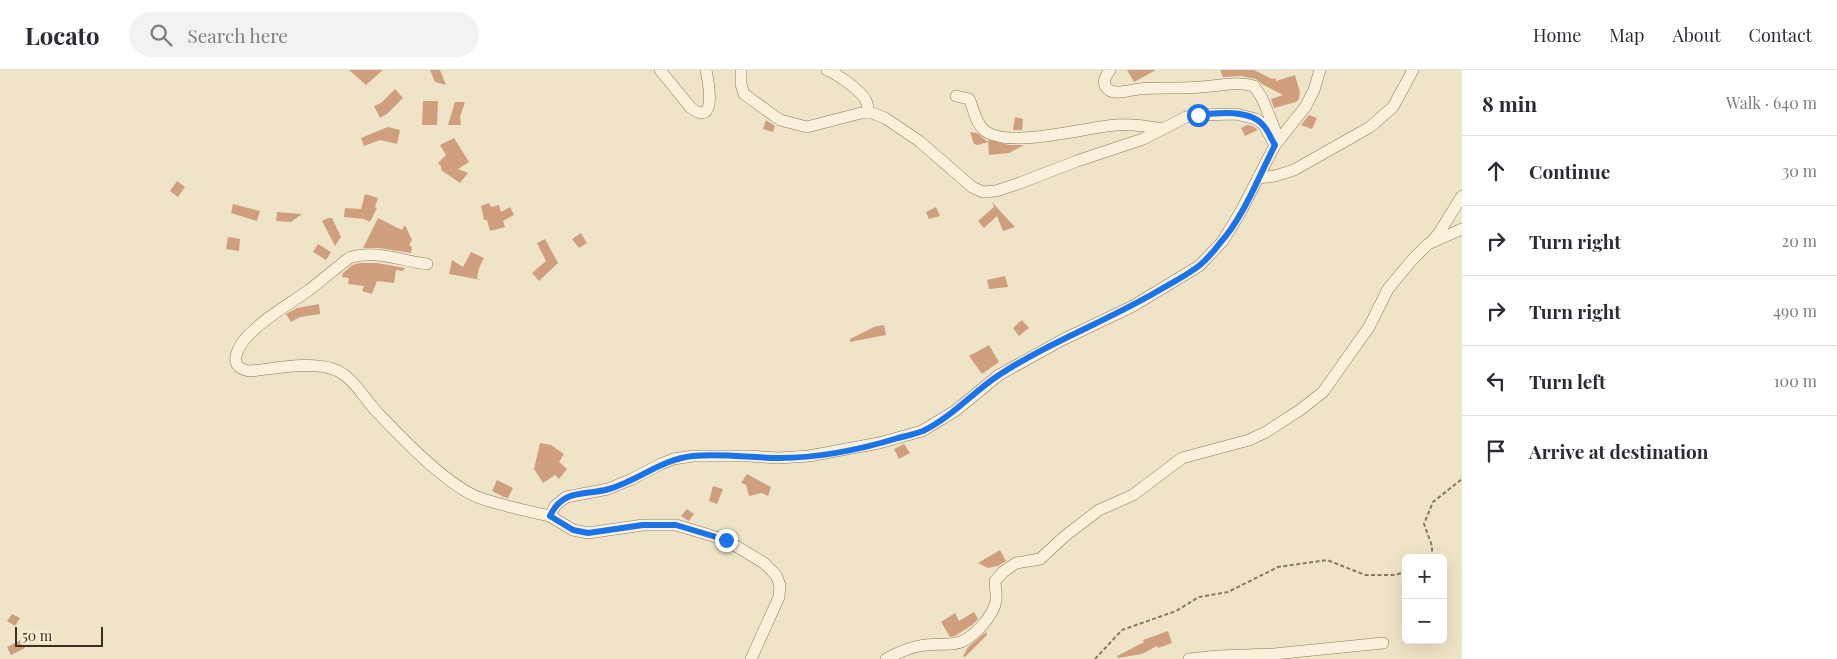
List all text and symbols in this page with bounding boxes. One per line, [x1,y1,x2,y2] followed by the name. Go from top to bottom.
[129,12,479,57] search box
[25,19,99,51] text: Locato
[147,21,175,49] icon: search
[187,22,288,48] text: Search here
[1533,23,1581,47] text: Home
[1609,23,1644,47] text: Map
[1672,23,1721,47] text: About
[1749,23,1812,47] text: Contact
[1482,89,1537,117] text: 8 min
[1726,92,1817,113] text: Walk · 640 m
[1187,104,1210,127] route start
[1482,157,1510,185] icon: ahead
[1529,158,1610,184] text: Continue
[1782,160,1817,181] text: 30 m
[1482,227,1510,255] icon: right
[1529,228,1621,254] text: Turn right
[1782,230,1817,251] text: 20 m
[1482,297,1510,325] icon: right
[1529,298,1621,324] text: Turn right
[1773,300,1817,321] text: 490 m
[1482,367,1510,395] icon: left
[1529,368,1606,394] text: Turn left
[1774,370,1817,391] text: 100 m
[1482,437,1510,465] icon: arrive
[1529,438,1709,464] text: Arrive at destination
[715,529,738,552] route end
[1402,554,1447,644] map controls
[1402,554,1447,599] button: +
[1402,599,1447,644] button: −
[15,624,102,647] scale bar
[22,626,52,645] text: 50 m

